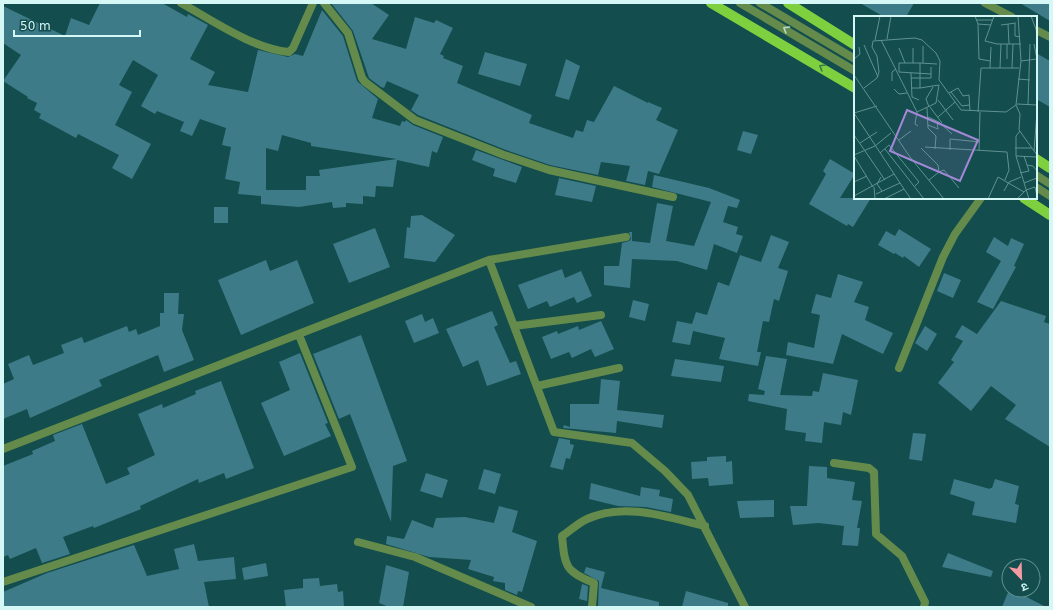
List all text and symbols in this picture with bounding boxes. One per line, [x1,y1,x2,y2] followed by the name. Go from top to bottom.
[14,12,140,38] scale bar
[854,16,1037,199] inset map
[20,19,51,33] text: 50 m
[783,26,790,33] one-way arrow
[819,65,826,72] one-way arrow
[1001,558,1041,598] north arrow
[1019,580,1030,594] text: उ

